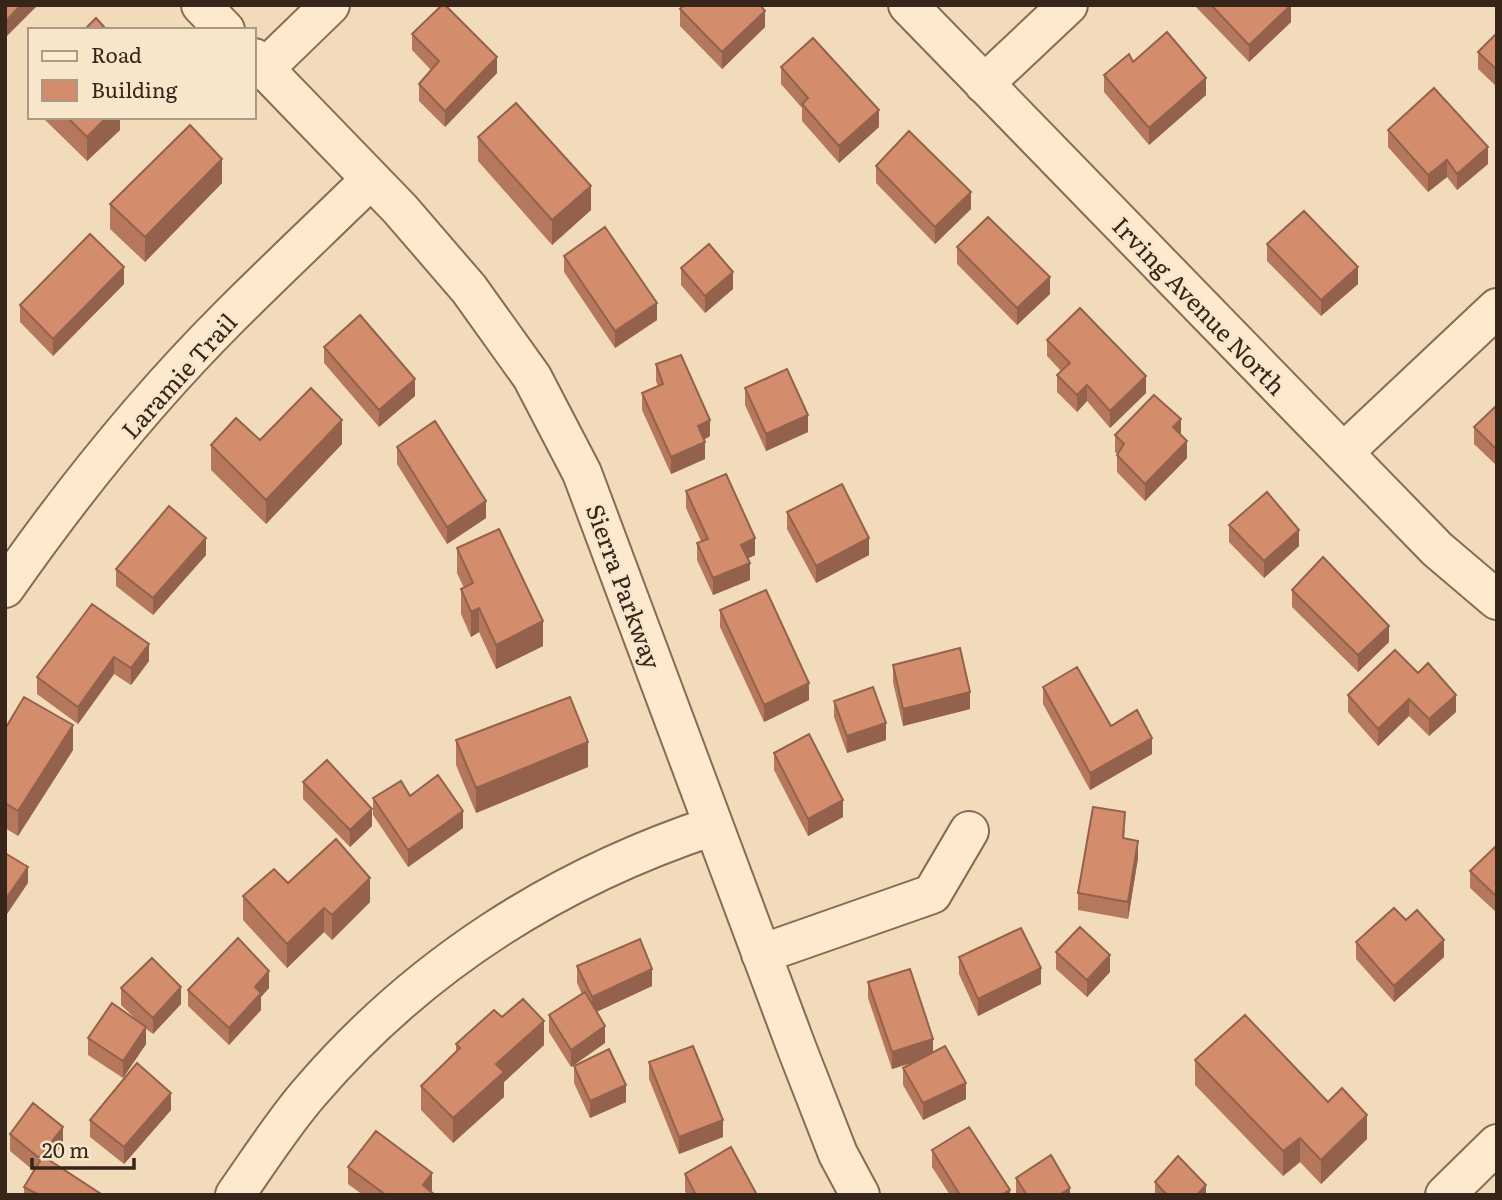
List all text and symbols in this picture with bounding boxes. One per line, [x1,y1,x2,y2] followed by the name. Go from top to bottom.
[28,28,256,119] legend
[91,38,142,69] text: Road
[91,73,178,104] text: Building
[1105,208,1295,402] street label: Irving Avenue North
[112,305,244,445] street label: Laramie Trail
[579,499,671,673] street label: Sierra Parkway
[32,1126,133,1170] scale bar
[42,1133,89,1164] text: 20 m

